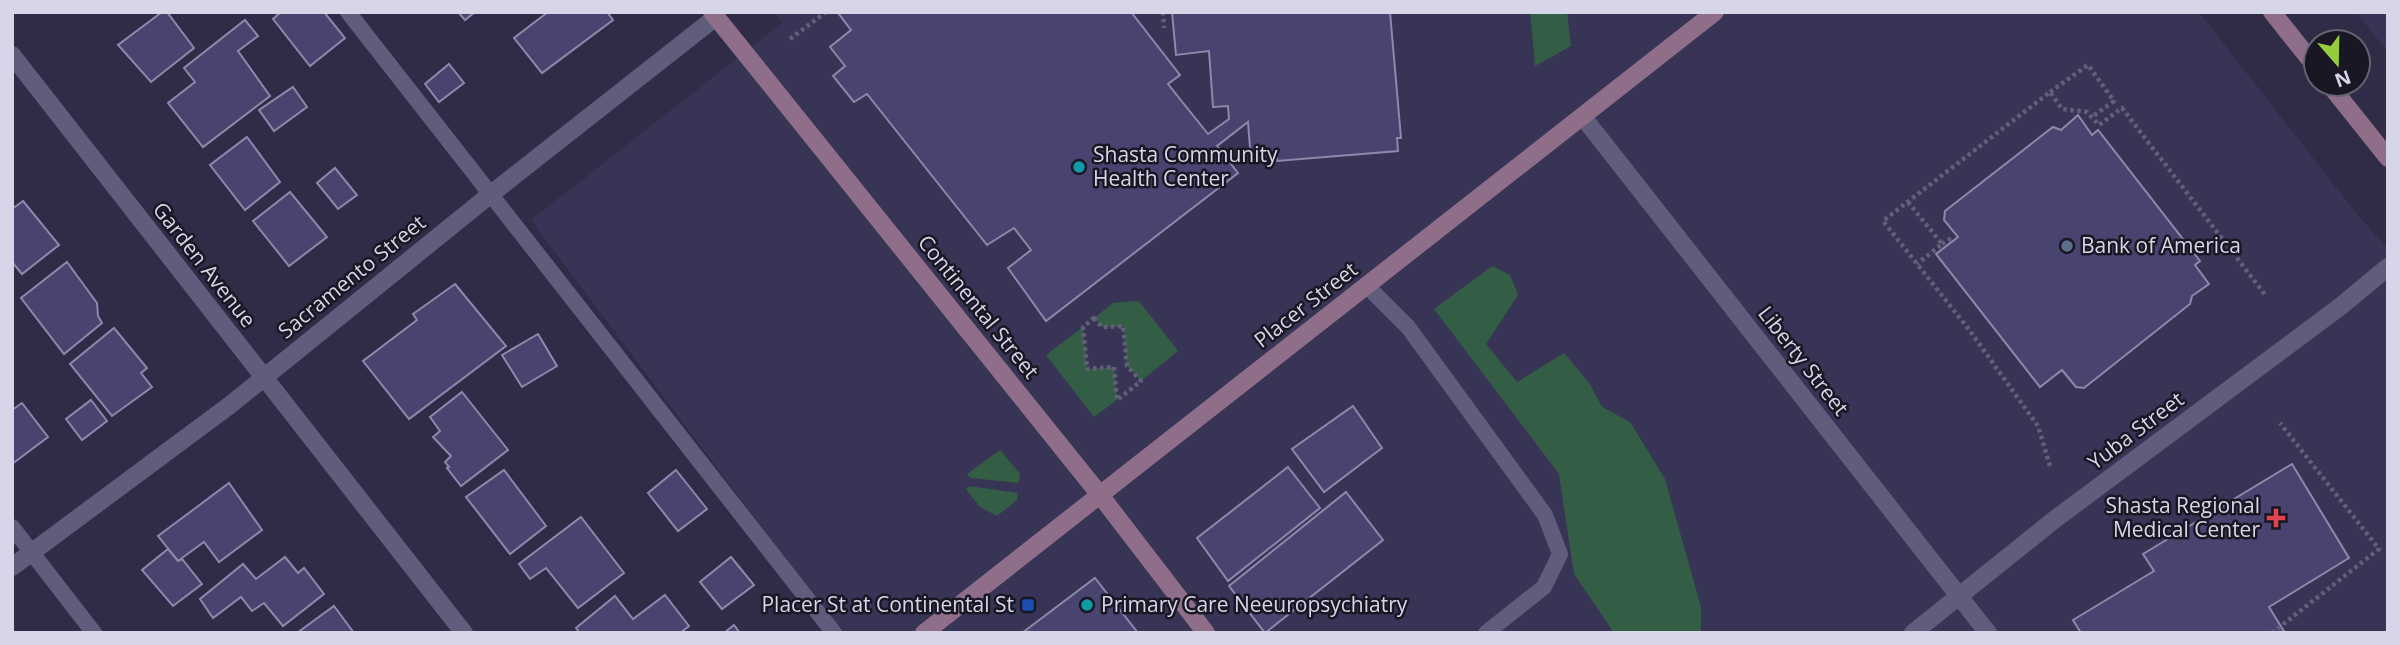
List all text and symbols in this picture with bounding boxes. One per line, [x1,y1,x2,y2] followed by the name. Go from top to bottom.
[2302,28,2372,98] north arrow
[2331,64,2355,94] text: N
[1093,140,1278,192] place label: Shasta Community Health Center
[1071,159,1087,175] marker: Shasta Community Health Center
[147,196,262,333] street label: Garden Avenue
[272,208,431,344] street label: Sacramento Street
[912,229,1046,384] street label: Continental Street
[2081,231,2241,259] place label: Bank of America
[2059,238,2075,254] marker: Bank of America
[1248,255,1363,353] street label: Placer Street
[1752,300,1855,421] street label: Liberty Street
[2082,385,2189,475] street label: Yuba Street
[2105,491,2260,543] place label: Shasta Regional Medical Center
[2266,508,2286,528] marker: Shasta Regional Medical Center
[761,590,1014,618] place label: Placer St at Continental St
[1101,590,1408,618] place label: Primary Care Neeuropsychiatry
[1020,597,1036,613] marker: Placer St at Continental St
[1079,597,1095,613] marker: Primary Care Neeuropsychiatry

